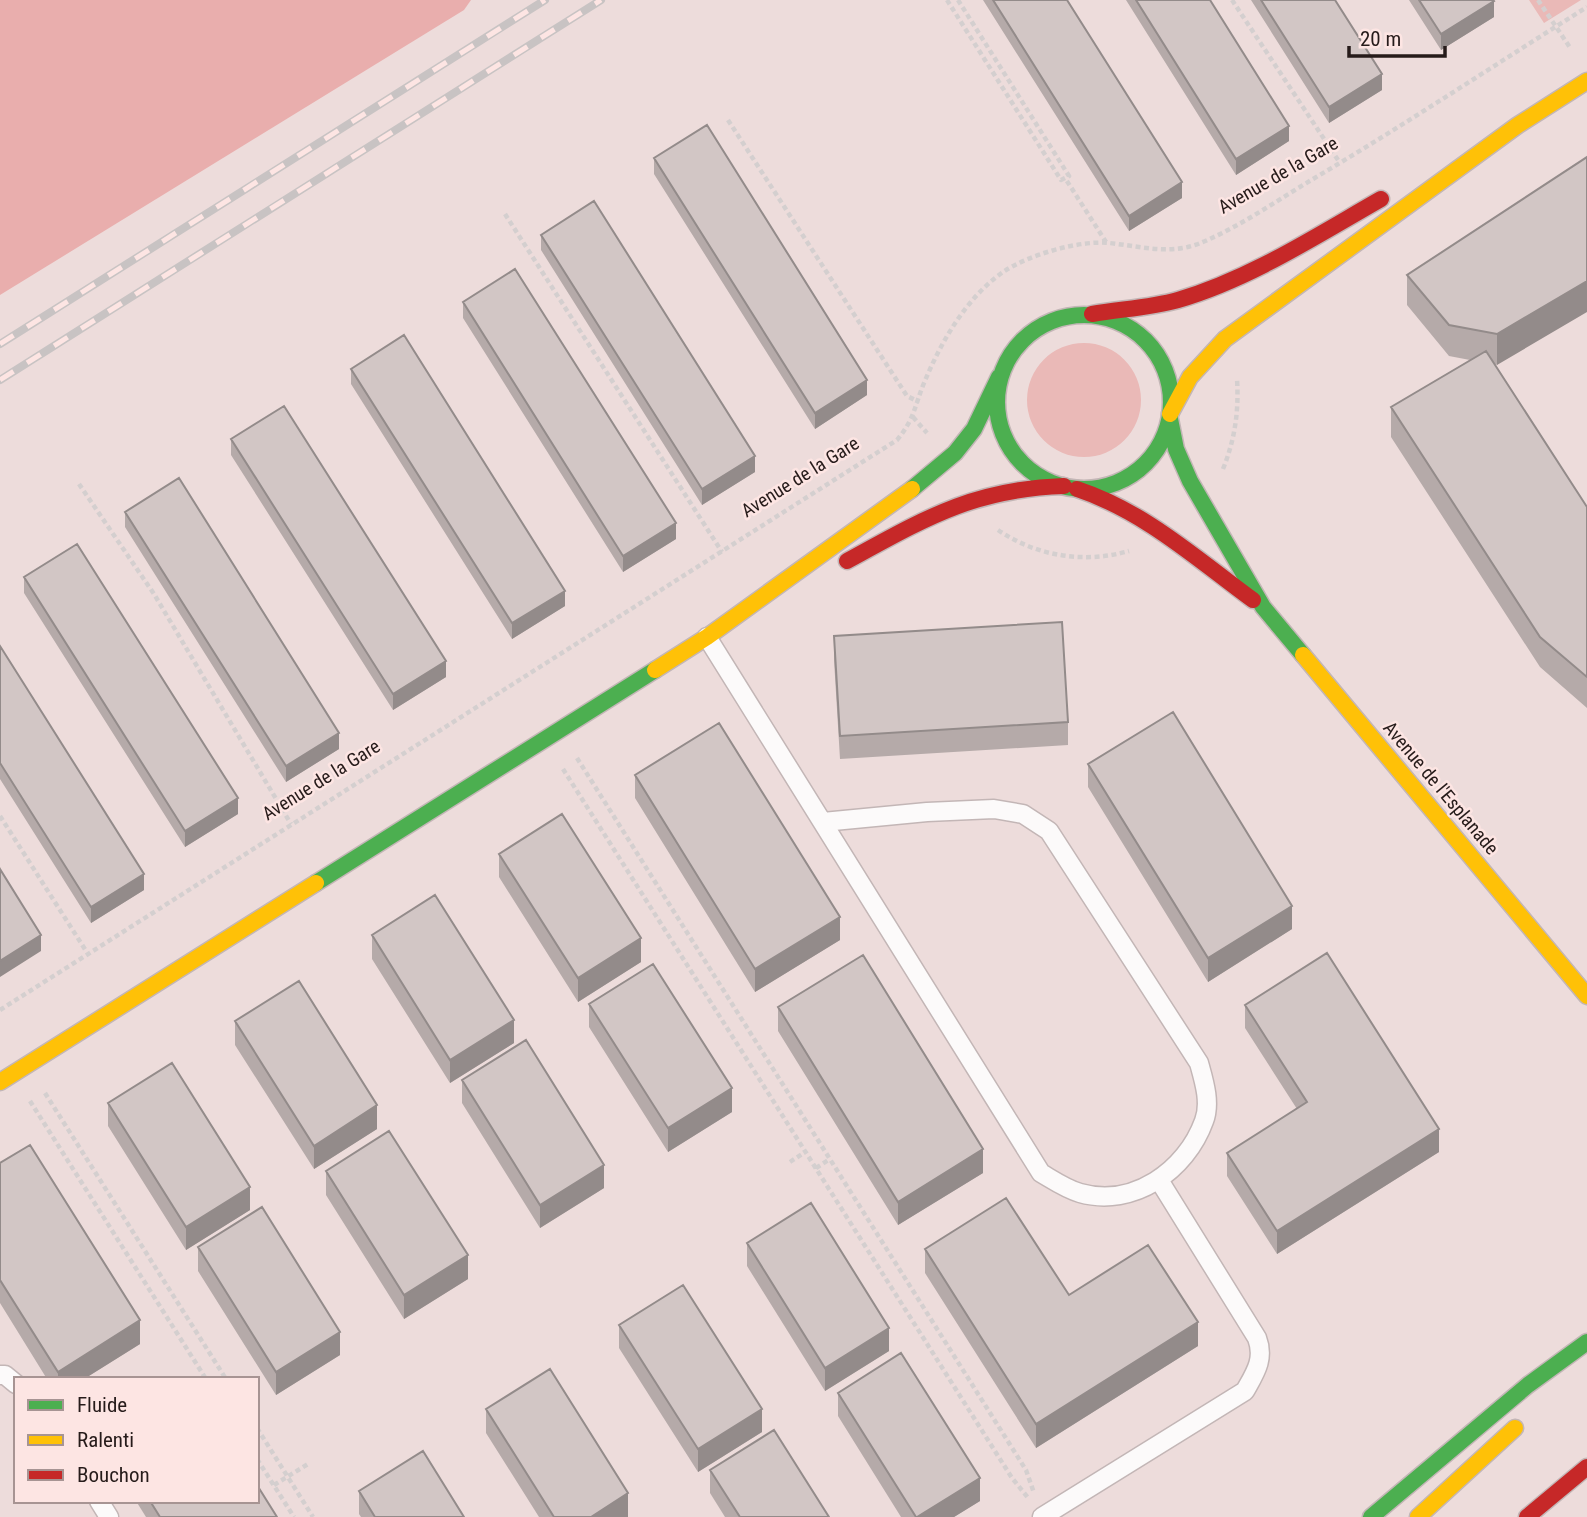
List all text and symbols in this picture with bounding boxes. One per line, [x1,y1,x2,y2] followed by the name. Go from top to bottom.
[1349,14,1445,58] scale bar
[1360,27,1401,51] text: 20 m
[1214,131,1342,219] street label: Avenue de la Gare
[737,432,863,522] street label: Avenue de la Gare
[1379,717,1504,859] street label: Avenue de l'Esplanade
[258,735,384,825] street label: Avenue de la Gare
[14,1377,259,1503] legend
[77,1393,127,1417] text: Fluide
[77,1428,134,1452] text: Ralenti
[77,1463,150,1487] text: Bouchon

